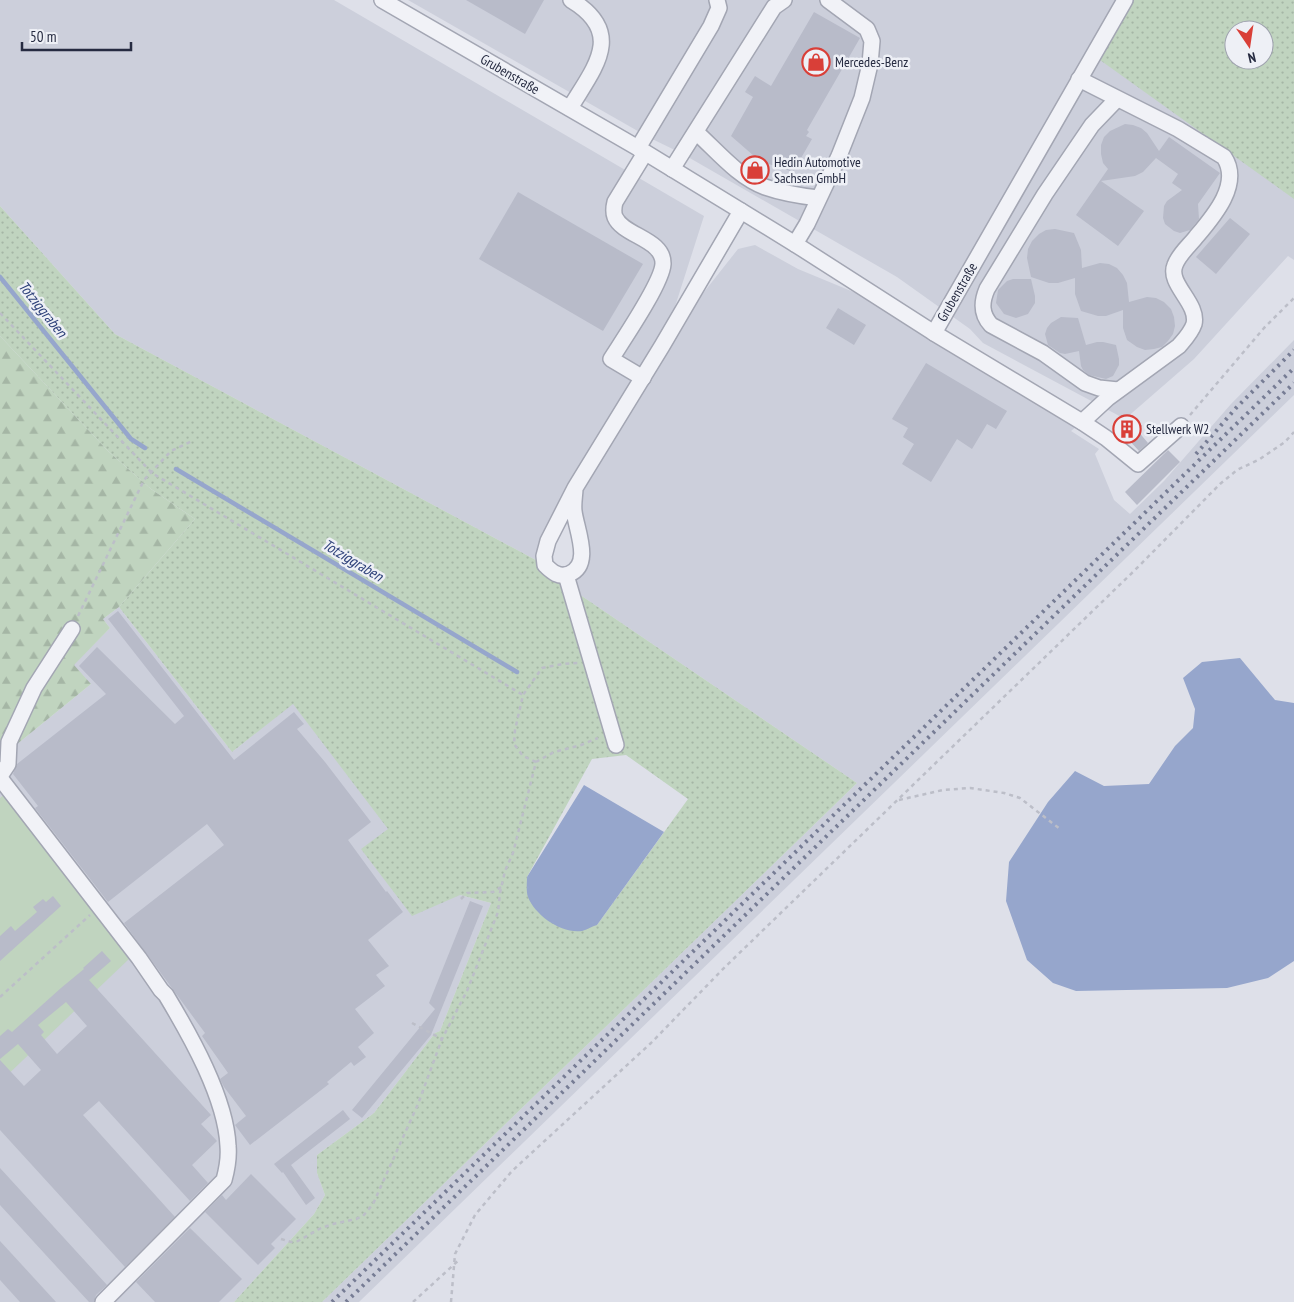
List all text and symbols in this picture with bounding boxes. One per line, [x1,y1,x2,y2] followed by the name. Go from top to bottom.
[22,20,131,52] scale bar
[1224,20,1274,70] north arrow
[30,27,56,46] text: 50 m
[801,47,831,77] shop icon: Mercedes-Benz
[1246,48,1258,67] text: N
[477,50,543,98] street label: Grubenstraße
[835,53,908,71] place label: Mercedes-Benz
[774,153,861,187] place label: Hedin Automotive Sachsen GmbH
[740,155,770,185] shop icon: Hedin Automotive Sachsen GmbH
[933,259,981,325] street label: Grubenstraße
[15,277,72,342] water label: Totziggraben
[1112,414,1142,444] building icon: Stellwerk W2
[1146,420,1209,438] place label: Stellwerk W2
[319,535,388,586] water label: Totziggraben

